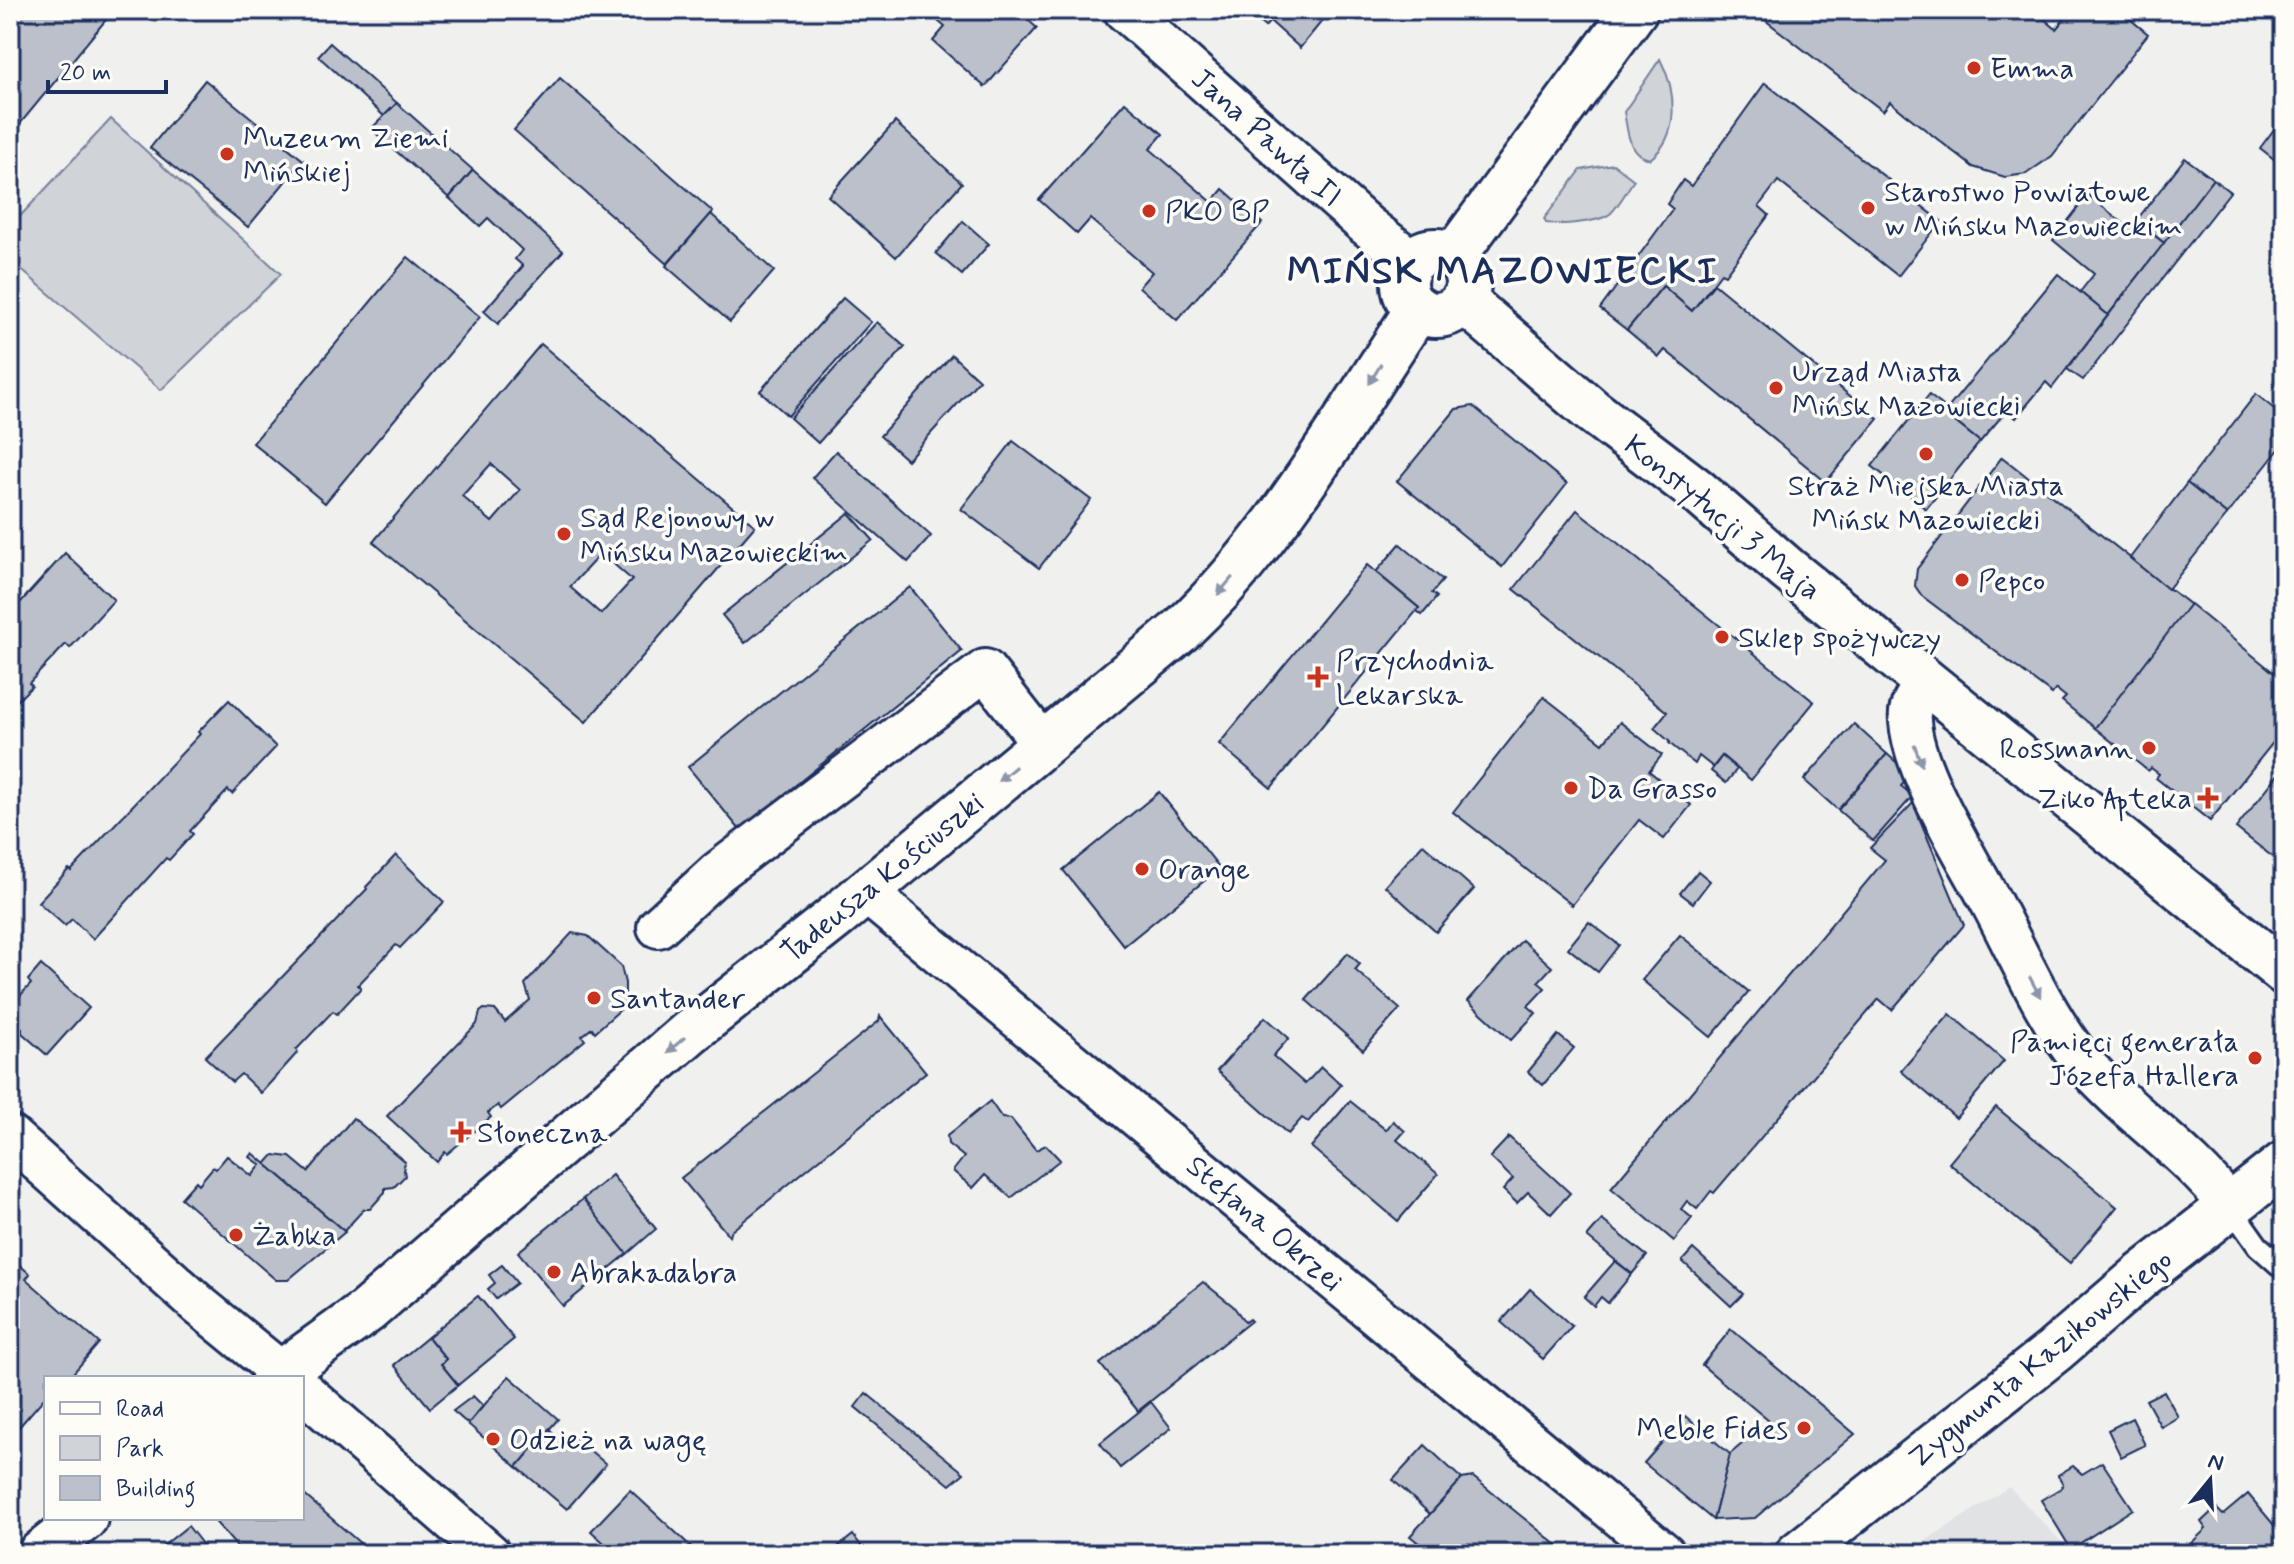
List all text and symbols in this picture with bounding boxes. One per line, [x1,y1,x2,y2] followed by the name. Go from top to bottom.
[48,44,166,94] scale bar
[1990,50,2074,89] place label: Emma
[60,58,111,89] text: 20 m
[1965,59,1983,77] marker: Emma
[1182,60,1350,216] street label: Jana Pawła II
[243,119,448,192] place label: Muzeum Ziemi Mińskiej
[218,145,236,163] marker: Muzeum Ziemi Mińskiej
[1884,173,2182,246] place label: Starostwo Powiatowe w Mińsku Mazowieckim
[1165,193,1269,232] place label: PKO BP
[1859,199,1877,217] marker: Starostwo Powiatowe w Mińsku Mazowieckim
[1140,202,1158,220] marker: PKO BP
[1287,248,1719,297] district label: MIŃSK MAZOWIECKI
[1792,353,2021,426] place label: Urząd Miasta Mińsk Mazowiecki
[1368,363,1382,385] one-way arrow
[1767,379,1785,397] marker: Urząd Miasta Mińsk Mazowiecki
[1615,426,1829,610] street label: Konstytucji 3 Maja
[1917,445,1935,463] marker: Straż Miejska Miasta Mińsk Mazowiecki
[1788,467,2064,540] place label: Straż Miejska Miasta Mińsk Mazowiecki
[580,499,848,572] place label: Sąd Rejonowy w Mińsku Mazowieckim
[555,525,573,543] marker: Sąd Rejonowy w Mińsku Mazowieckim
[1978,562,2045,601] place label: Pepco
[1953,571,1971,589] marker: Pepco
[1217,576,1234,596] one-way arrow
[1738,619,1941,658] place label: Sklep spożywczy
[1713,628,1731,646] marker: Sklep spożywczy
[1336,642,1495,715] place label: Przychodnia Lekarska
[1307,666,1329,688] marker: Przychodnia Lekarska
[2000,730,2133,769] place label: Rossmann
[2140,739,2158,757] marker: Rossmann
[1913,743,1925,767] one-way arrow
[997,765,1017,782] one-way arrow
[1587,770,1717,809] place label: Da Grasso
[1562,779,1580,797] marker: Da Grasso
[2037,780,2192,822] place label: Ziko Apteka
[773,784,993,972] street label: Tadeusza Kościuszki
[2199,789,2217,807] marker: Ziko Apteka
[1158,851,1250,892] place label: Orange
[1133,860,1151,878] marker: Orange
[2029,975,2042,998] one-way arrow
[610,980,746,1019] place label: Santander
[585,989,603,1007] marker: Santander
[2010,1023,2239,1096] place label: Pamięci generała Józefa Hallera
[666,1036,686,1053] one-way arrow
[2246,1049,2264,1067] marker: Pamięci generała Józefa Hallera
[477,1114,608,1153] place label: Słoneczna
[452,1123,470,1141] marker: Słoneczna
[1177,1147,1351,1301] street label: Stefana Okrzei
[252,1217,336,1256] place label: Żabka
[227,1226,245,1244] marker: Żabka
[1901,1241,2182,1479] street label: Zygmunta Kazikowskiego
[570,1254,737,1293] place label: Abrakadabra
[545,1263,563,1281] marker: Abrakadabra
[44,1376,304,1520] legend
[116,1394,164,1425] text: Road
[1636,1410,1788,1449] place label: Meble Fides
[1795,1419,1813,1437] marker: Meble Fides
[509,1421,707,1462] place label: Odzież na wagę
[484,1430,502,1448] marker: Odzież na wagę
[116,1434,164,1465] text: Park
[2170,1440,2250,1520] north arrow
[2204,1447,2227,1478] text: N
[116,1474,196,1508] text: Building

